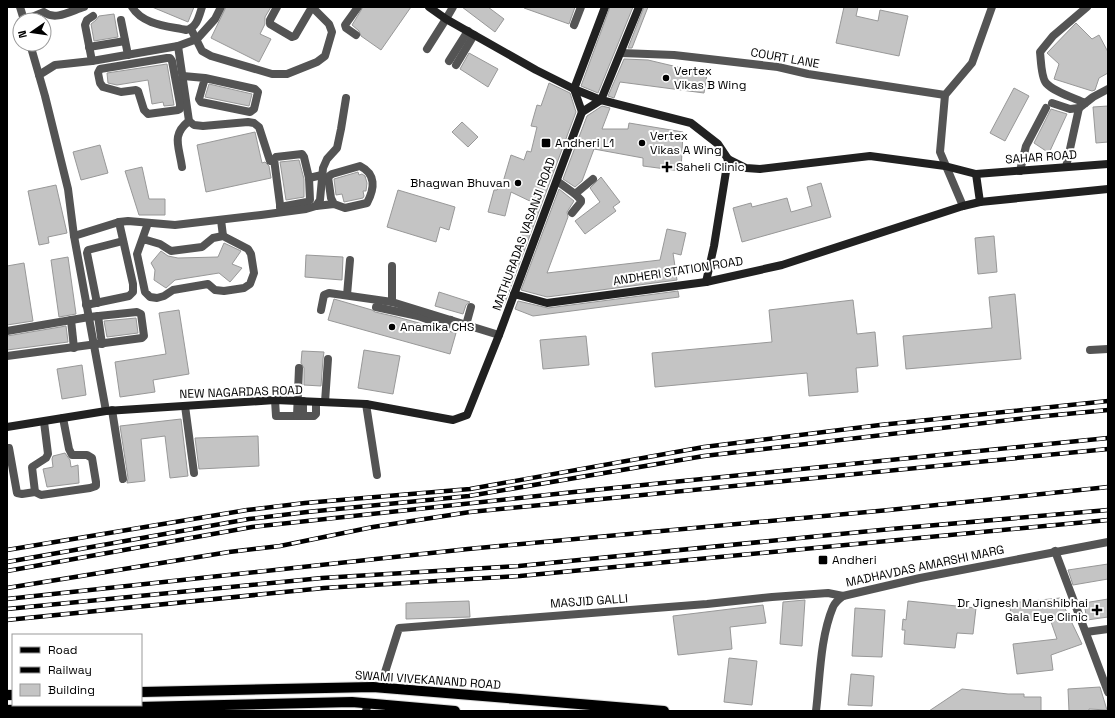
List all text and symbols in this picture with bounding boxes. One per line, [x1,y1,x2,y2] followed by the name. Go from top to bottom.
[12,12,52,52] north arrow
[15,29,30,39] text: N
[749,44,821,72] street label: COURT LANE
[674,63,746,93] place label: Vertex Vikas B Wing
[661,73,671,83] marker: Vertex Vikas B Wing
[650,128,722,158] place label: Vertex Vikas A Wing
[555,135,614,151] place label: Andheri L1
[540,137,552,149] marker: Andheri L1
[637,138,647,148] marker: Vertex Vikas A Wing
[1005,147,1077,167] street label: SAHAR ROAD
[489,155,559,313] street label: MATHURADAS VASANJI ROAD
[676,159,745,175] place label: Saheli Clinic
[661,161,673,173] marker: Saheli Clinic
[410,175,510,191] place label: Bhagwan Bhuvan
[513,178,523,188] marker: Bhagwan Bhuvan
[612,253,744,289] street label: ANDHERI STATION ROAD
[400,319,474,335] place label: Anamika CHS
[387,322,397,332] marker: Anamika CHS
[179,382,303,402] street label: NEW NAGARDAS ROAD
[844,541,1006,591] street label: MADHAVDAS AMARSHI MARG
[832,552,877,568] place label: Andheri
[817,554,829,566] marker: Andheri
[550,590,628,612] street label: MASJID GALLI
[957,595,1088,625] place label: Dr Jignesh Manshibhai Gala Eye Clinic
[1091,604,1103,616] marker: Dr Jignesh Manshibhai Gala Eye Clinic
[12,634,142,706] legend
[48,642,77,658] text: Road
[48,662,92,678] text: Railway
[354,667,502,693] street label: SWAMI VIVEKANAND ROAD
[48,682,95,698] text: Building

